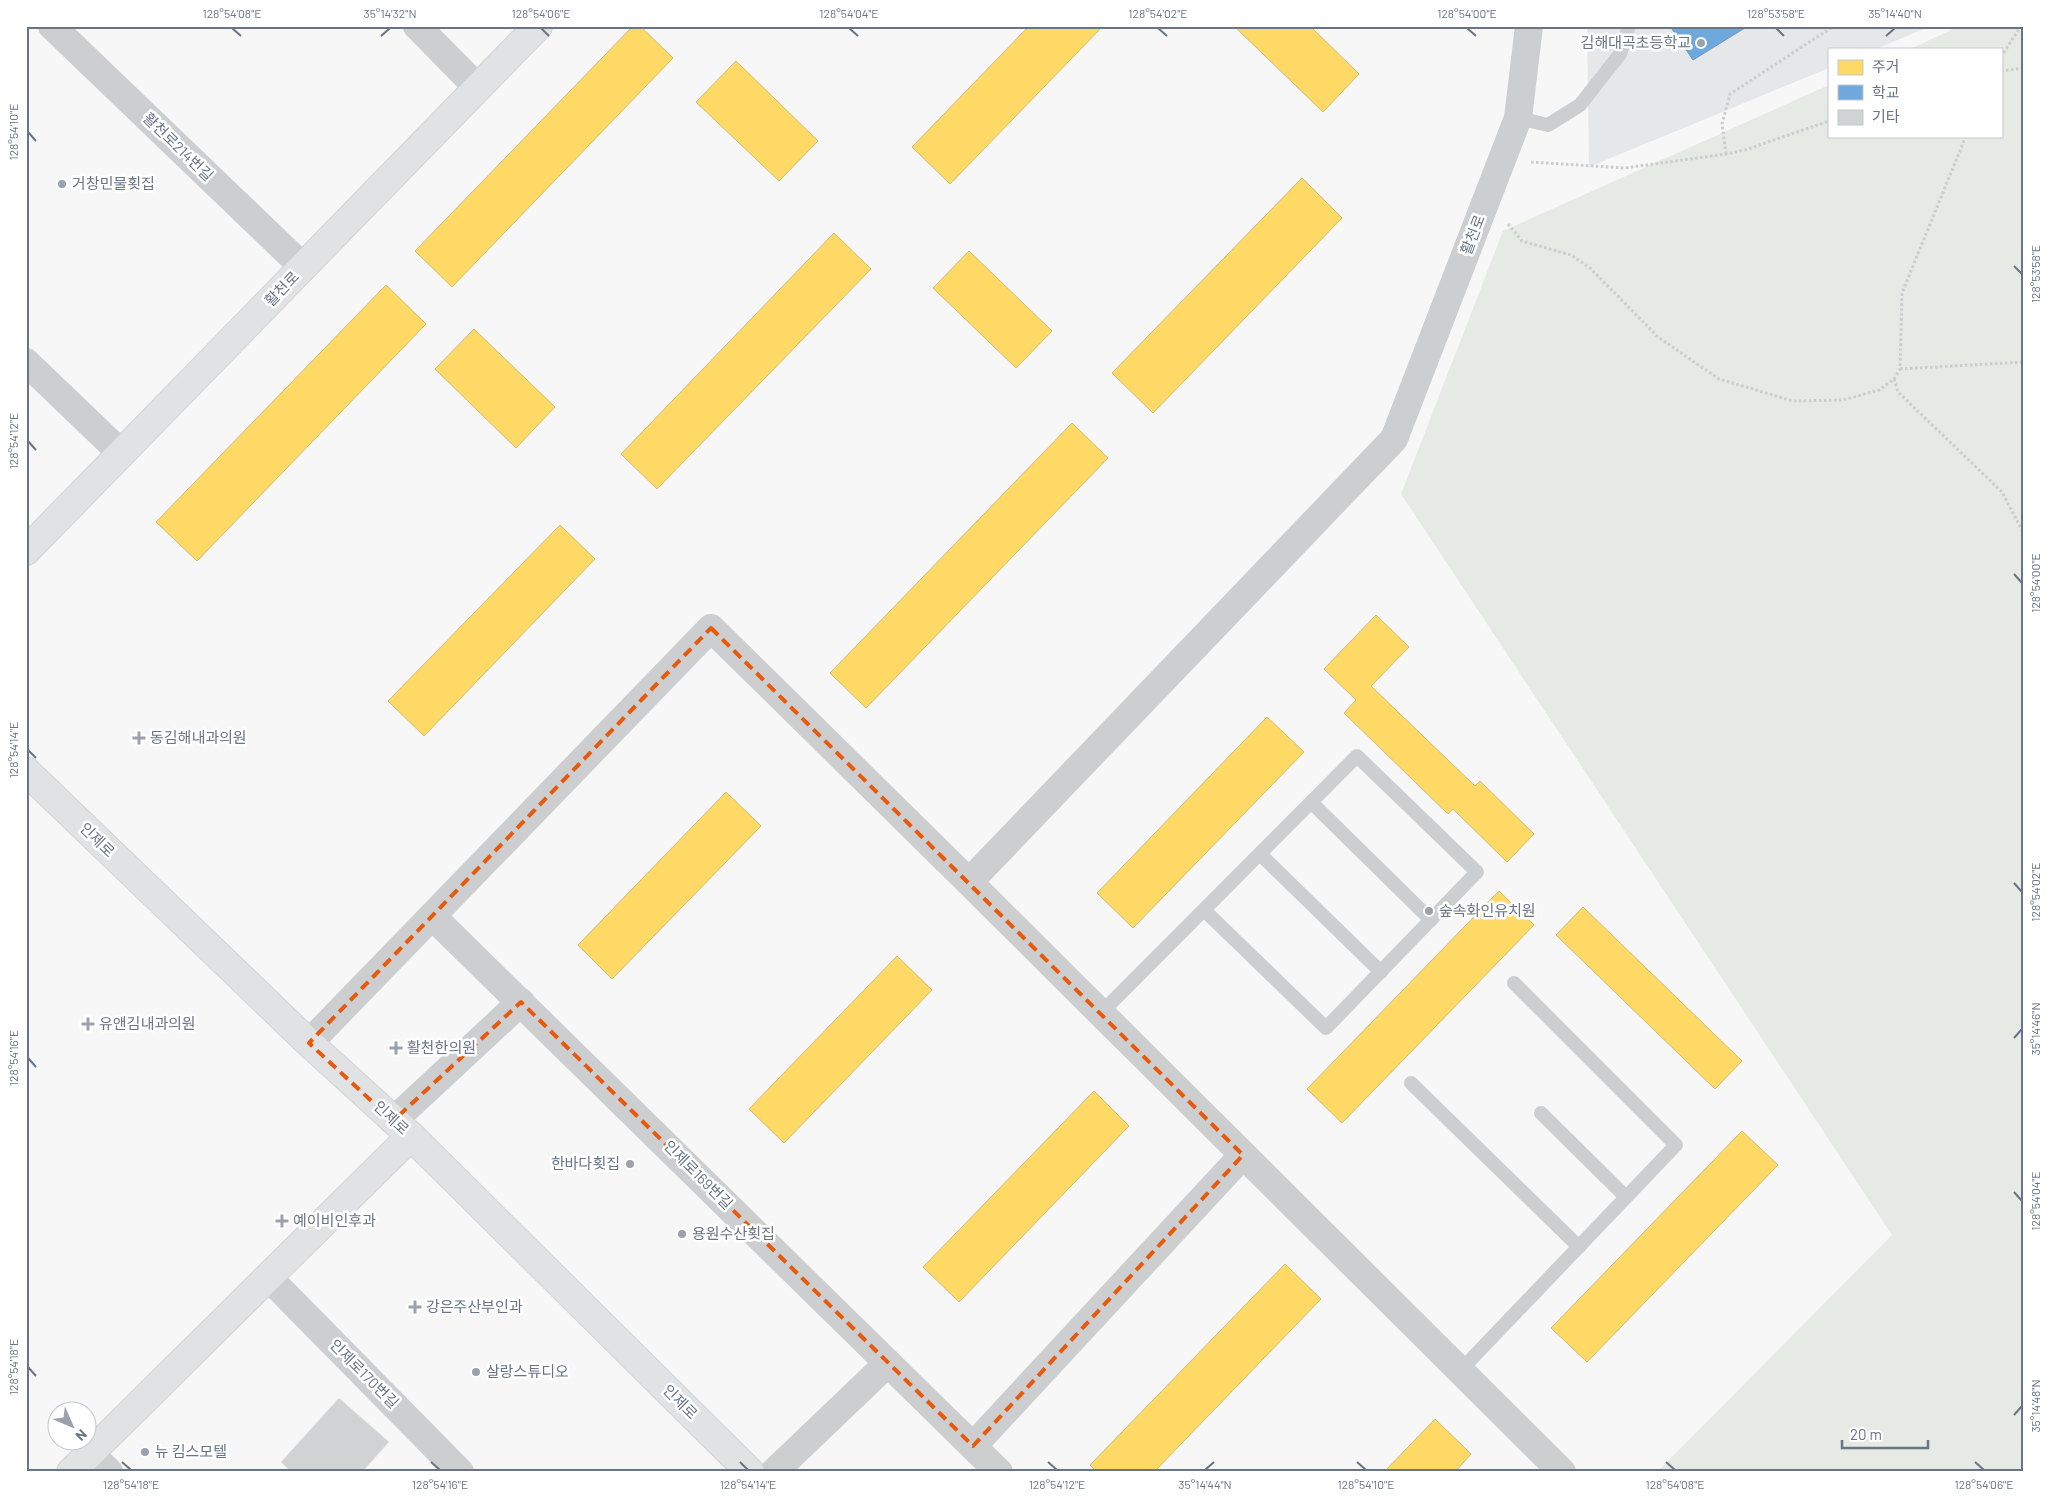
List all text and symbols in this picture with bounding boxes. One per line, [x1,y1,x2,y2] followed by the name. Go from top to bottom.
[202,6,262,20] text: 128°54'08"E
[363,6,417,20] text: 35°14'32"N
[511,6,571,20] text: 128°54'06"E
[819,6,879,20] text: 128°54'04"E
[1128,6,1188,20] text: 128°54'02"E
[1437,6,1497,20] text: 128°54'00"E
[1747,6,1805,20] text: 128°53'58"E
[1868,6,1922,20] text: 35°14'40"N
[1581,33,1691,51] place label: 김해대곡초등학교
[1695,37,1707,49] marker: 김해대곡초등학교
[1828,48,2002,138] legend
[1872,57,1900,75] text: 주거
[1872,83,1900,101] text: 학교
[6,103,20,161] text: 128°54'10"E
[1872,107,1900,125] text: 기타
[140,108,217,184] street label: 활천로214번길
[72,174,155,192] place label: 거창민물횟집
[56,178,68,190] marker: 거창민물횟집
[1456,212,1488,257] street label: 활천로
[2028,245,2042,303] text: 128°53'58"E
[260,267,302,309] street label: 활천로
[6,413,20,469] text: 128°54'12"E
[2028,553,2042,613] text: 128°54'00"E
[6,722,20,778] text: 128°54'14"E
[150,728,247,746] place label: 동김해내과의원
[132,731,146,745] marker: 동김해내과의원
[77,818,119,860] street label: 인제로
[2028,862,2042,922] text: 128°54'02"E
[1439,901,1536,919] place label: 숲속화인유치원
[1423,905,1435,917] marker: 숲속화인유치원
[2028,1002,2042,1056] text: 35°14'46"N
[99,1014,196,1032] place label: 유앤김내과의원
[81,1017,95,1031] marker: 유앤김내과의원
[6,1030,20,1086] text: 128°54'16"E
[407,1038,476,1056] place label: 활천한의원
[389,1041,403,1055] marker: 활천한의원
[370,1097,413,1138] street label: 인제로
[661,1136,737,1212] street label: 인제로169번길
[551,1154,620,1172] place label: 한바다횟집
[624,1158,636,1170] marker: 한바다횟집
[2028,1171,2042,1231] text: 128°54'04"E
[293,1211,376,1229] place label: 예이비인후과
[275,1214,289,1228] marker: 예이비인후과
[692,1224,775,1242] place label: 용원수산횟집
[676,1228,688,1240] marker: 용원수산횟집
[426,1297,523,1315] place label: 강은주산부인과
[408,1300,422,1314] marker: 강은주산부인과
[327,1335,403,1411] street label: 인제로170번길
[6,1339,20,1395] text: 128°54'18"E
[486,1362,569,1380] place label: 살랑스튜디오
[470,1366,482,1378] marker: 살랑스튜디오
[2028,1379,2042,1433] text: 35°14'48"N
[660,1380,702,1422] street label: 인제로
[48,1400,98,1450] north arrow
[1842,1418,1929,1450] scale bar
[1850,1425,1882,1443] text: 20 m
[72,1426,91,1445] text: N
[155,1442,227,1460] place label: 뉴 킴스모텔
[139,1446,151,1458] marker: 뉴 킴스모텔
[103,1477,159,1491] text: 128°54'18"E
[412,1477,468,1491] text: 128°54'16"E
[720,1477,776,1491] text: 128°54'14"E
[1029,1477,1085,1491] text: 128°54'12"E
[1178,1477,1232,1491] text: 35°14'44"N
[1337,1477,1395,1491] text: 128°54'10"E
[1645,1477,1705,1491] text: 128°54'08"E
[1954,1477,2014,1491] text: 128°54'06"E

